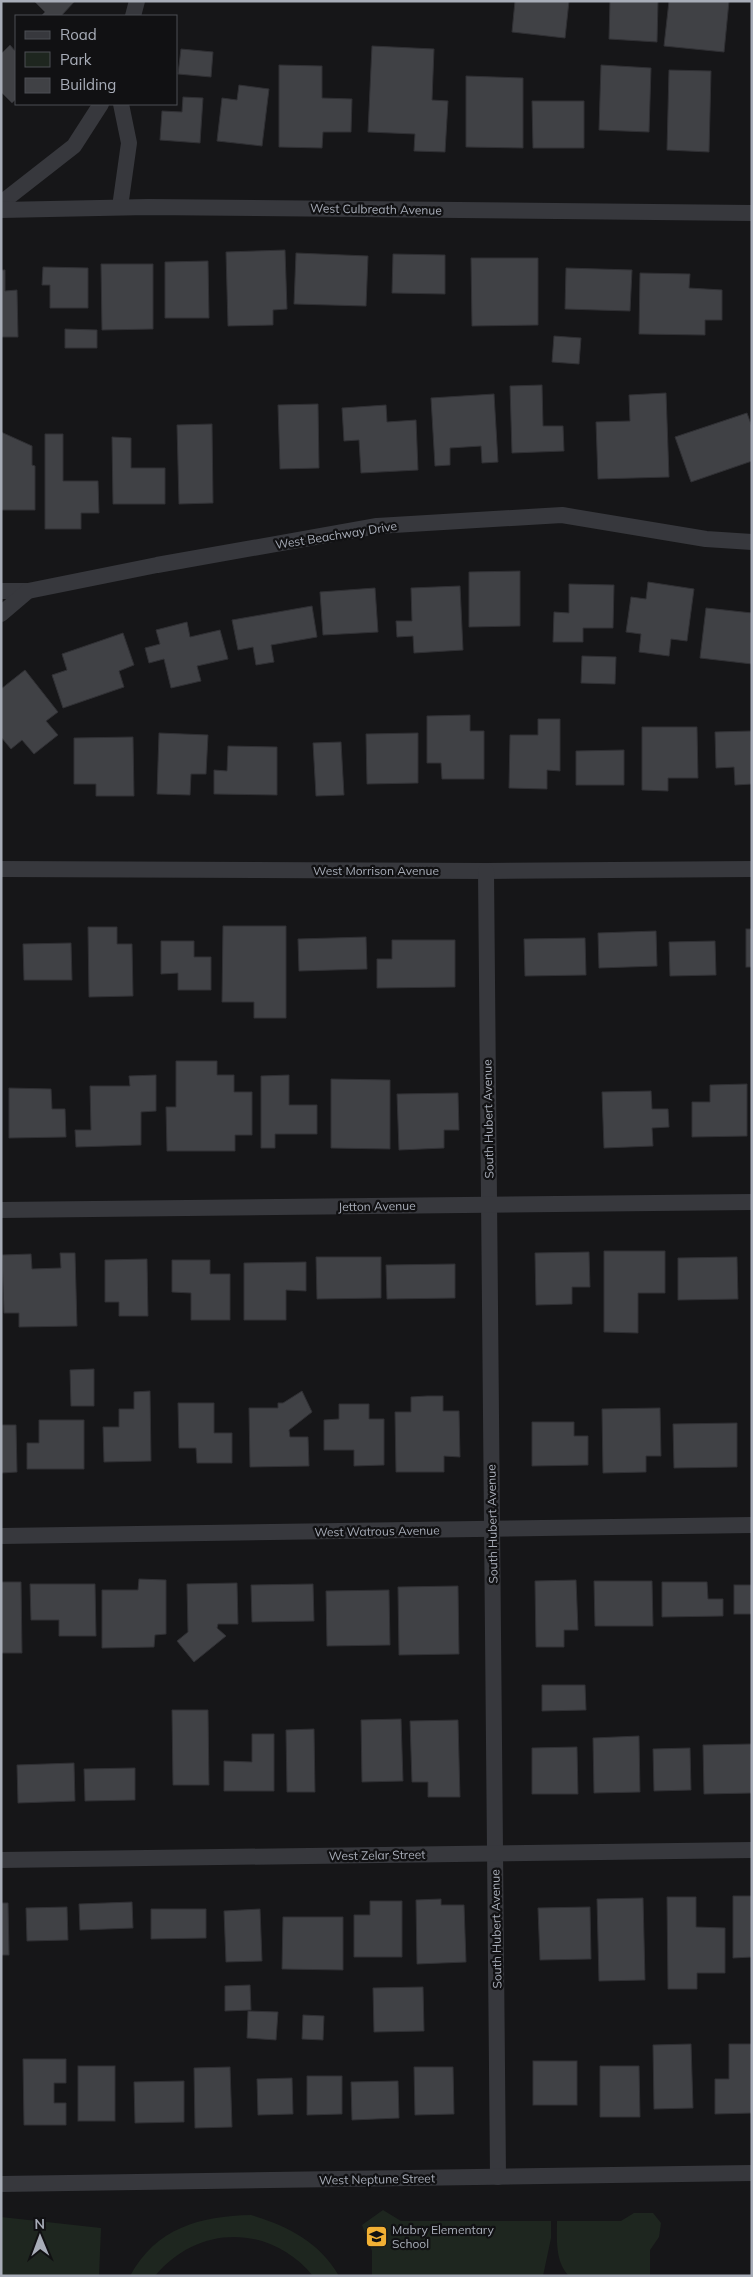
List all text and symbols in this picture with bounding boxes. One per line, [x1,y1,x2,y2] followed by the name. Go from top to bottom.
[15,15,178,105] legend
[60,25,97,44] text: Road
[60,50,92,69] text: Park
[60,75,116,94] text: Building
[310,200,442,218] street label: West Culbreath Avenue
[274,518,398,552] street label: West Beachway Drive
[313,863,439,878] street label: West Morrison Avenue
[479,1059,497,1179] street label: South Hubert Avenue
[338,1198,416,1214] street label: Jetton Avenue
[483,1464,501,1584] street label: South Hubert Avenue
[314,1522,440,1540] street label: West Watrous Avenue
[329,1847,425,1863] street label: West Zelar Street
[487,1869,505,1989] street label: South Hubert Avenue
[319,2170,435,2188] street label: West Neptune Street
[15,2212,65,2262] north arrow
[34,2215,45,2233] text: N
[392,2222,495,2251] place label: Mabry Elementary School
[364,2224,388,2248] school or university icon: Mabry Elementary School

